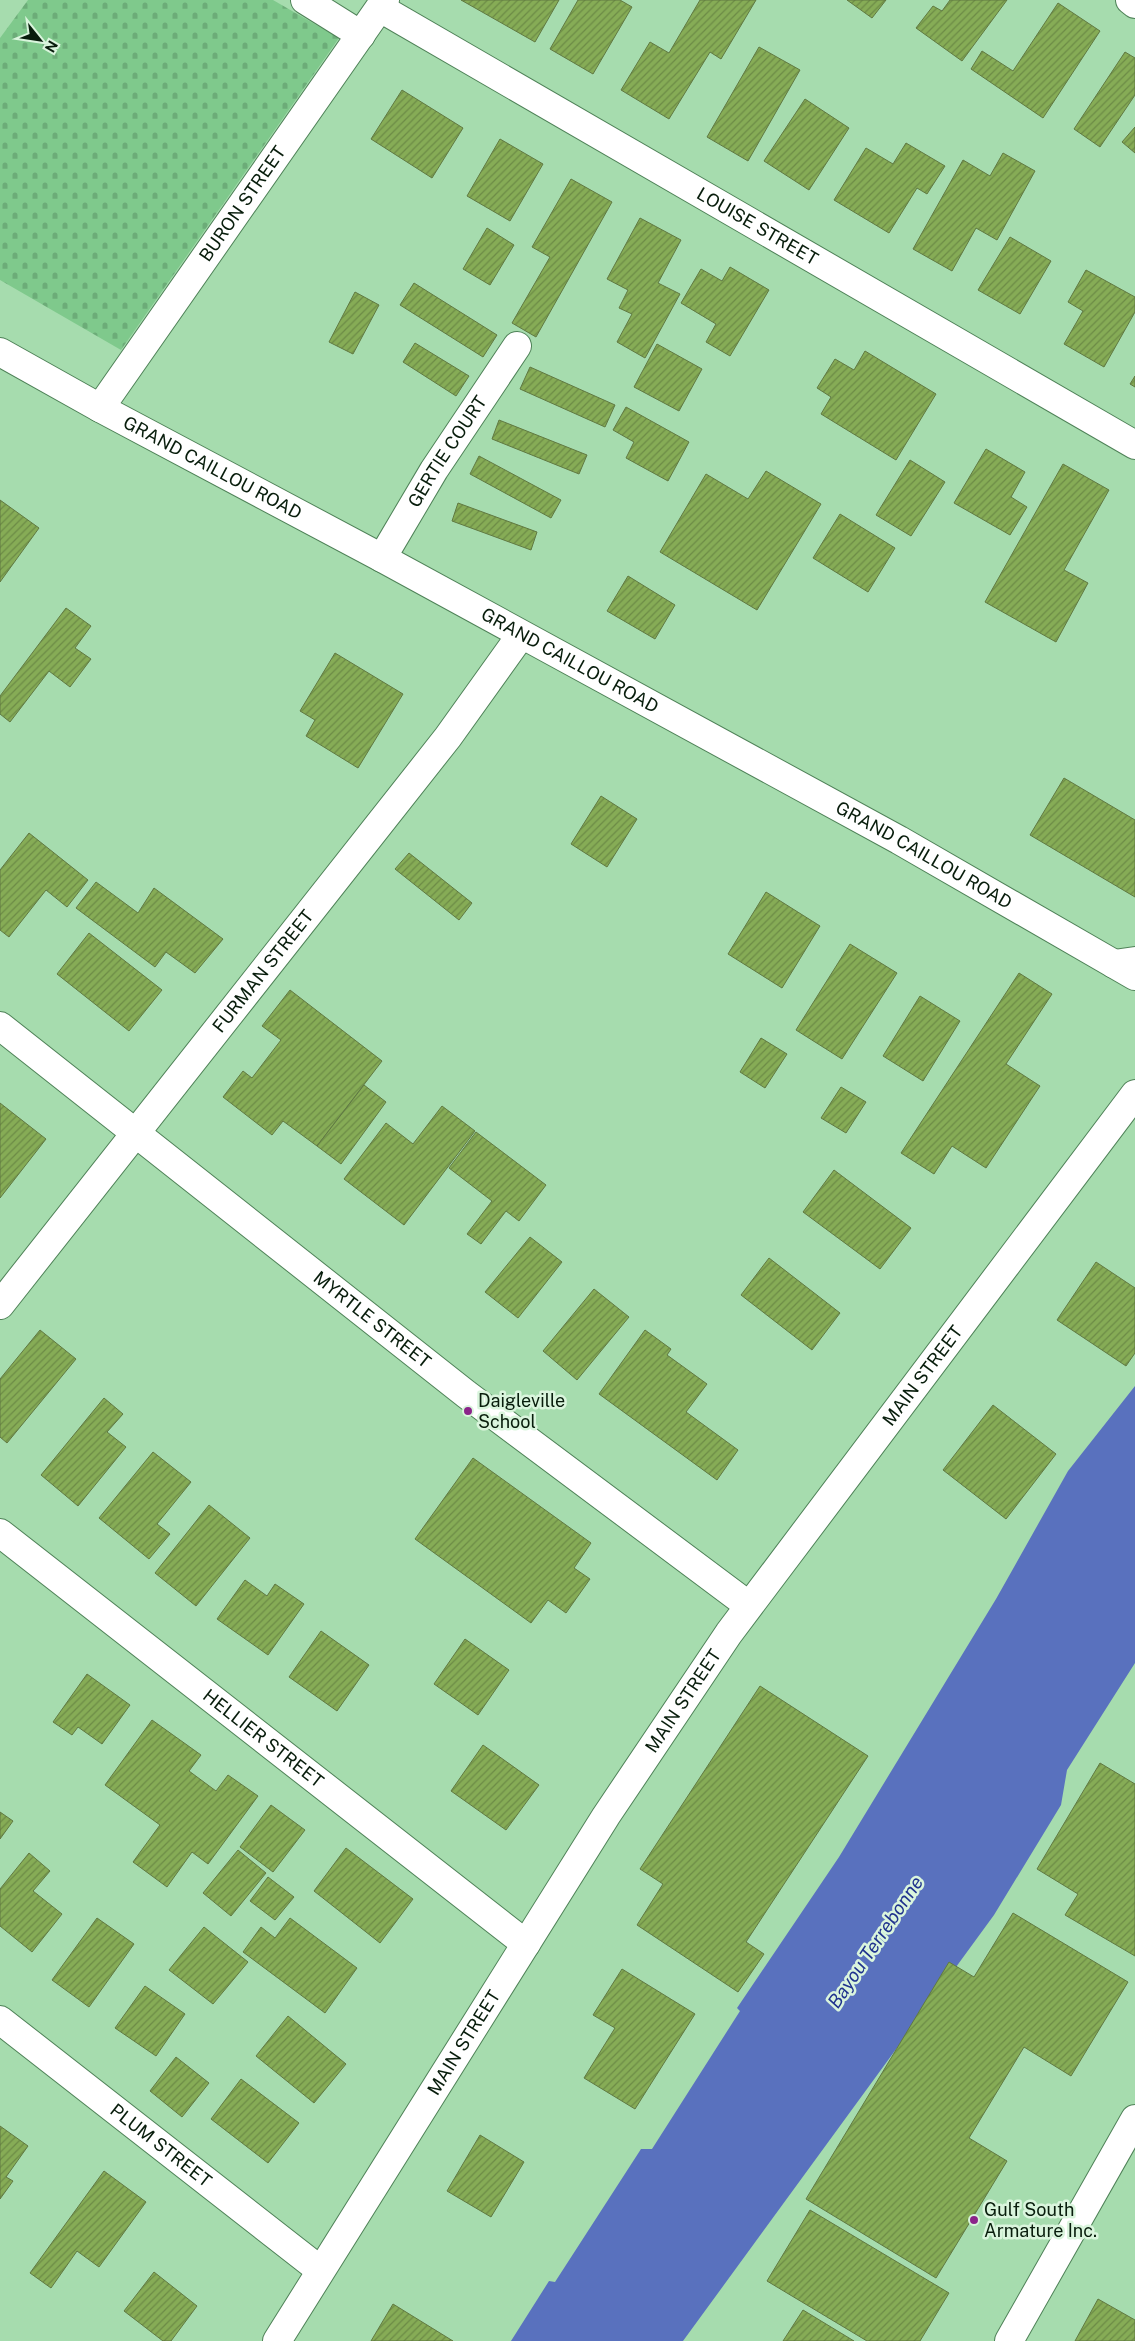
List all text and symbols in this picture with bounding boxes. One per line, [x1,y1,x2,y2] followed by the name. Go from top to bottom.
[15,15,65,65] north arrow
[42,38,61,55] text: N
[195,142,290,265] street label: BURON STREET
[693,183,822,269] street label: LOUISE STREET
[403,391,491,511] street label: GERTIE COURT
[120,411,305,523] street label: GRAND CAILLOU ROAD
[478,603,662,717] street label: GRAND CAILLOU ROAD
[832,797,1016,913] street label: GRAND CAILLOU ROAD
[208,905,318,1037] street label: FURMAN STREET
[309,1267,435,1372] street label: MYRTLE STREET
[878,1321,967,1430] street label: MAIN STREET
[478,1390,565,1432] place label: Daigleville School
[462,1405,474,1417] marker: Daigleville School
[641,1645,725,1756] street label: MAIN STREET
[199,1685,328,1792] street label: HELLIER STREET
[823,1872,927,2012] water label: Bayou Terrebonne
[423,1986,504,2099] street label: MAIN STREET
[106,2099,216,2191] street label: PLUM STREET
[984,2199,1097,2241] place label: Gulf South Armature Inc.
[968,2214,980,2226] marker: Gulf South Armature Inc.

